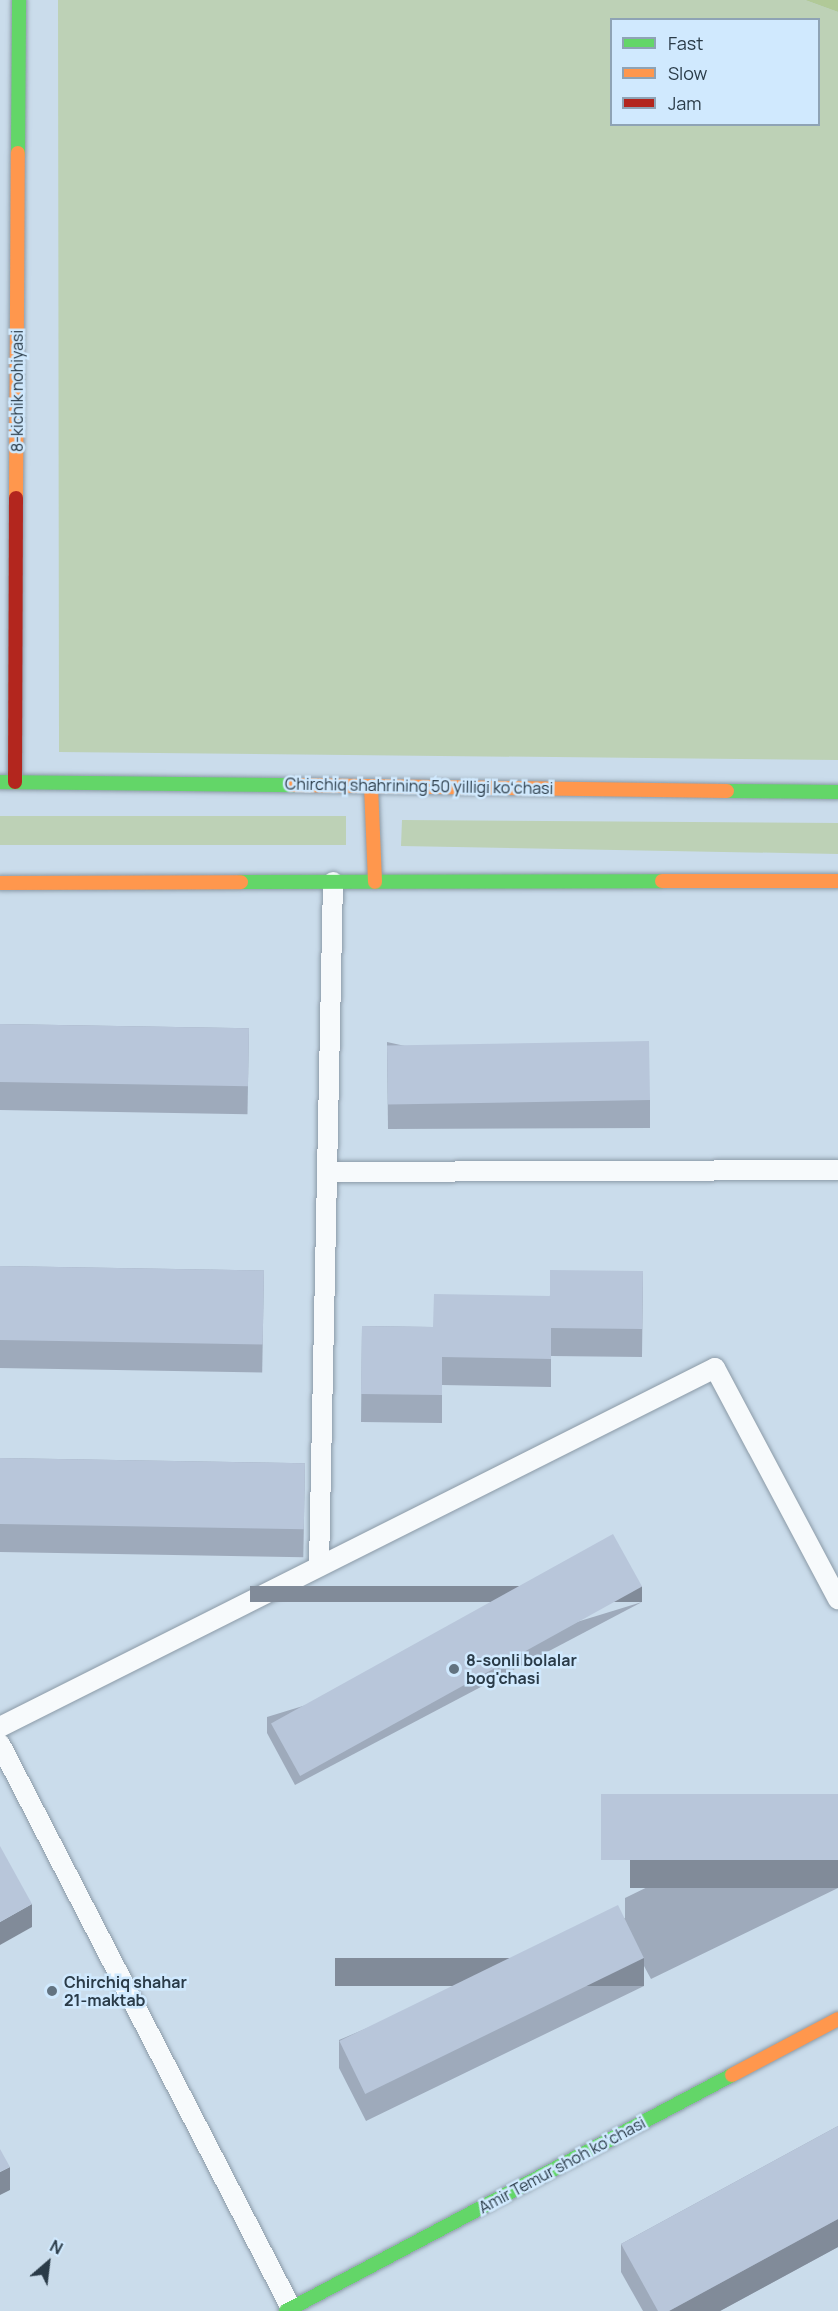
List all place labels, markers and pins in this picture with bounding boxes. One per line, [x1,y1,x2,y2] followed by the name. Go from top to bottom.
[466,1650,577,1688] place label: 8-sonli bolalar bog'chasi
[447,1662,461,1676] marker: 8-sonli bolalar bog'chasi
[64,1972,187,2010] place label: Chirchiq shahar 21-maktab
[45,1984,59,1998] marker: Chirchiq shahar 21-maktab

